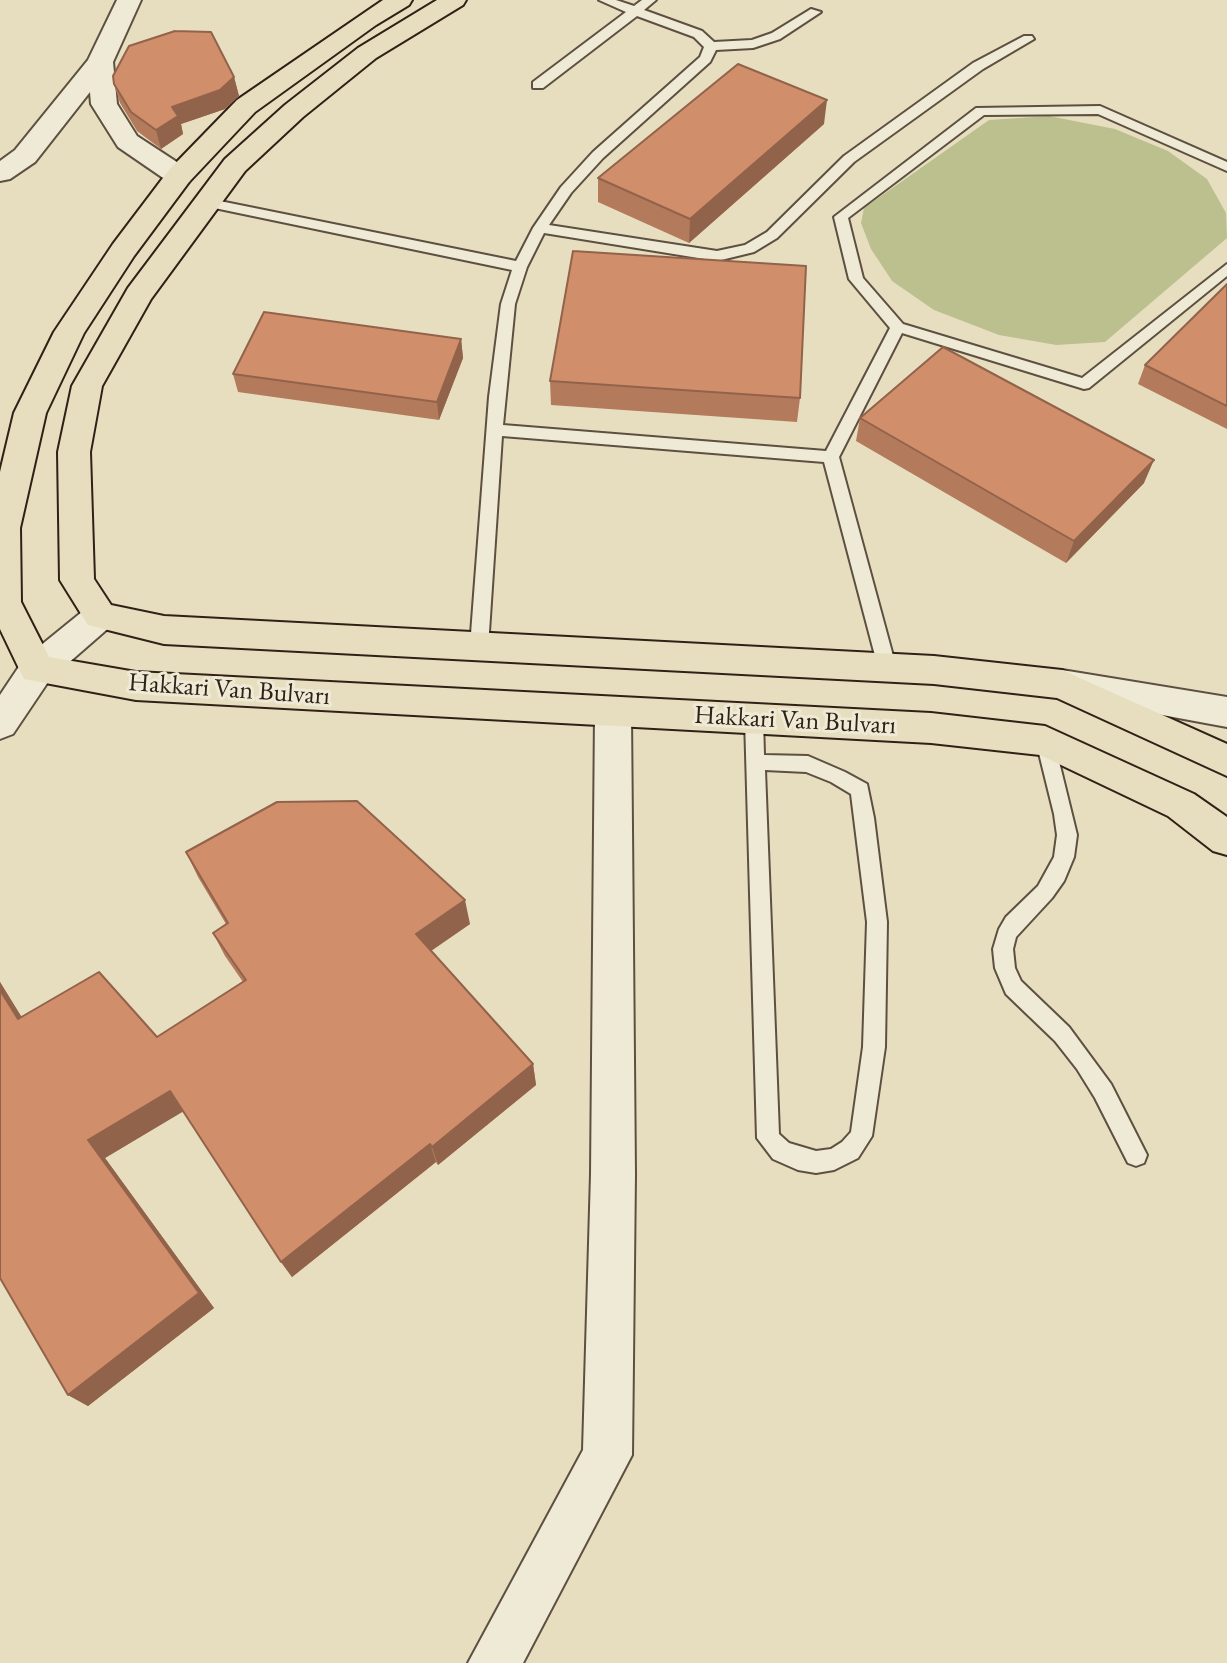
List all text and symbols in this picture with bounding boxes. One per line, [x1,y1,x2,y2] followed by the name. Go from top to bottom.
[127,667,331,713] street label: Hakkari Van Bulvarı
[693,700,897,742] street label: Hakkari Van Bulvarı

